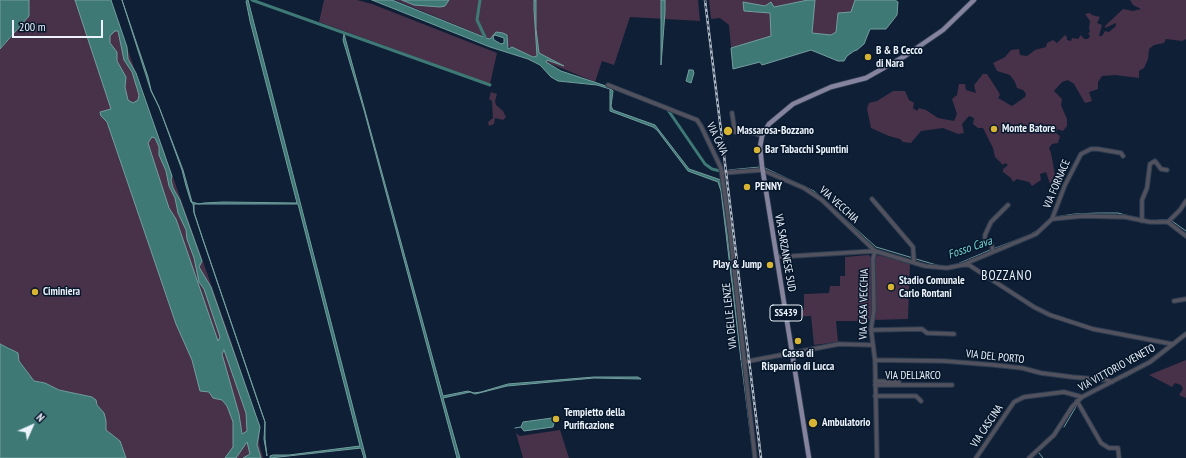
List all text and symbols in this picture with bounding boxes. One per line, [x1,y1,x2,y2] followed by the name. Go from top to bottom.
[14,12,105,38] scale bar
[19,19,46,34] text: 200 m
[876,44,923,70] place label: B & B Cecco di Nara
[863,52,873,62] marker: B & B Cecco di Nara
[703,121,731,157] street label: VIA CAVA
[1002,122,1055,136] place label: Monte Batore
[737,124,814,138] place label: Massarosa-Bozzano
[989,124,999,134] marker: Monte Batore
[722,125,734,137] marker: Massarosa-Bozzano
[765,143,849,157] place label: Bar Tabacchi Spuntini
[752,145,762,155] marker: Bar Tabacchi Spuntini
[1041,158,1073,210] street label: VIA FORNACE
[755,180,782,194] place label: PENNY
[742,182,752,192] marker: PENNY
[817,184,861,226] street label: VIA VECCHIA
[772,213,798,293] street label: VIA SARZANESE SUD
[946,234,994,262] water label: Fosso Cava
[713,258,762,272] place label: Play & Jump
[765,260,775,270] marker: Play & Jump
[981,268,1033,284] district label: BOZZANO
[857,269,871,339] street label: VIA CASA VECCHIA
[899,274,965,300] place label: Stadio Comunale Carlo Rontani
[720,282,740,350] street label: VIA DELLE LENZE
[886,282,896,292] marker: Stadio Comunale Carlo Rontani
[43,285,80,299] place label: Ciminiera
[30,287,40,297] marker: Ciminiera
[770,305,802,321] road number: SS439
[793,336,803,346] marker: Cassa di Risparmio di Lucca
[1076,341,1158,395] street label: VIA VITTORIO VENETO
[762,347,834,373] place label: Cassa di Risparmio di Lucca
[965,347,1025,367] street label: VIA DEL PORTO
[885,369,941,383] street label: VIA DELL'ARCO
[968,402,1006,450] street label: VIA CASCINA
[12,406,52,446] north arrow
[564,406,625,432] place label: Tempietto della Purificazione
[33,410,48,425] text: N
[551,414,561,424] marker: Tempietto della Purificazione
[822,416,870,430] place label: Ambulatorio
[807,417,819,429] marker: Ambulatorio

